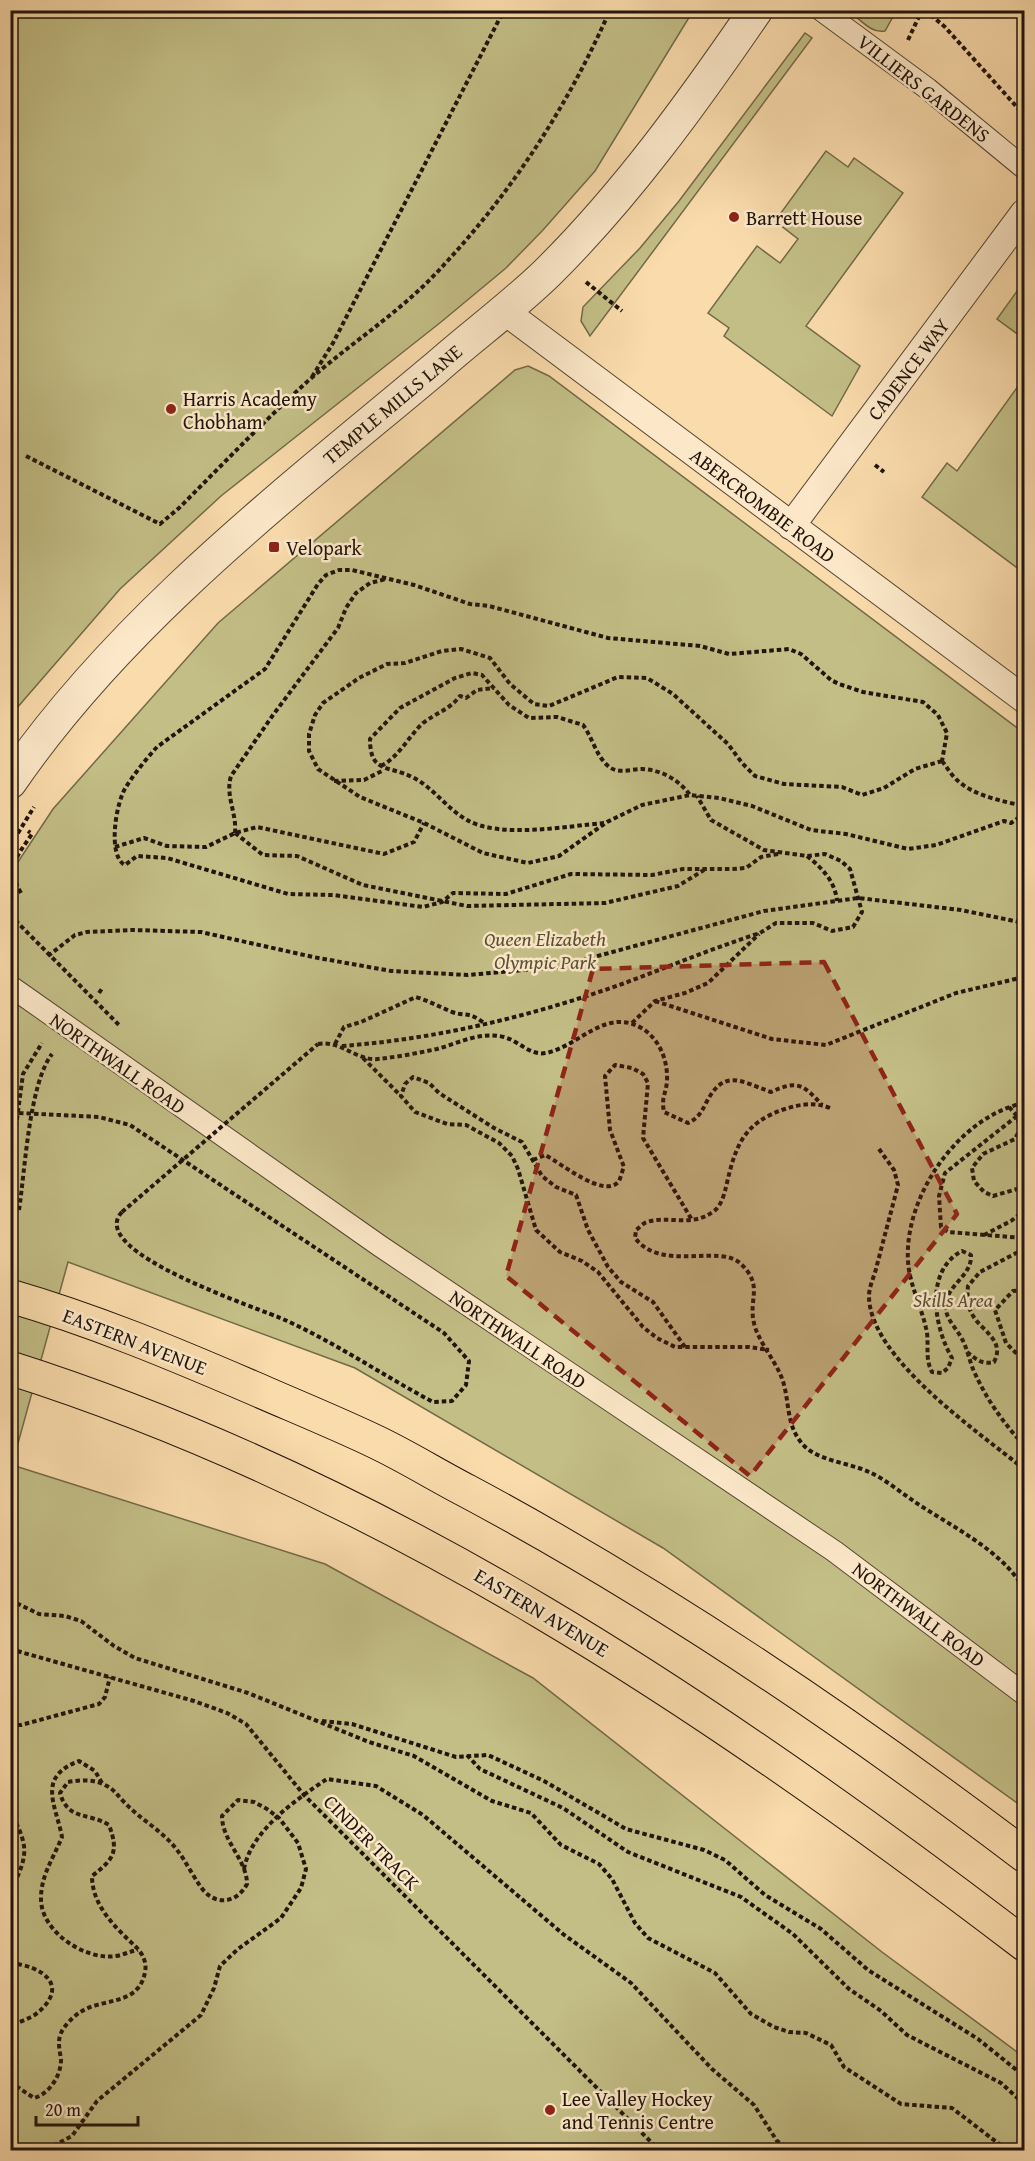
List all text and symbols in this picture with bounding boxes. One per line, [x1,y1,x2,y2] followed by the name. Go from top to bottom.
[852,27,996,149] street label: VILLIERS GARDENS
[746,203,863,232] place label: Barrett House
[727,210,741,224] marker: Barrett House
[860,312,956,426] street label: CADENCE WAY
[316,337,468,471] street label: TEMPLE MILLS LANE
[183,384,317,436] place label: Harris Academy Chobham
[164,402,178,416] marker: Harris Academy Chobham
[684,441,842,569] street label: ABERCROMBIE ROAD
[286,533,363,562] place label: Velopark
[267,540,281,554] marker: Velopark
[484,924,606,976] park label: Queen Elizabeth Olympic Park
[44,1005,192,1121] street label: NORTHWALL ROAD
[444,1282,592,1396] street label: NORTHWALL ROAD
[913,1285,994,1314] park label: Skills Area
[59,1300,211,1382] street label: EASTERN AVENUE
[847,1554,991,1674] street label: NORTHWALL ROAD
[469,1560,615,1664] street label: EASTERN AVENUE
[317,1787,427,1897] street label: CINDER TRACK
[562,2084,714,2136] place label: Lee Valley Hockey and Tennis Centre
[36,2089,138,2127] scale bar
[45,2096,81,2123] text: 20 m
[543,2103,557,2117] marker: Lee Valley Hockey and Tennis Centre

